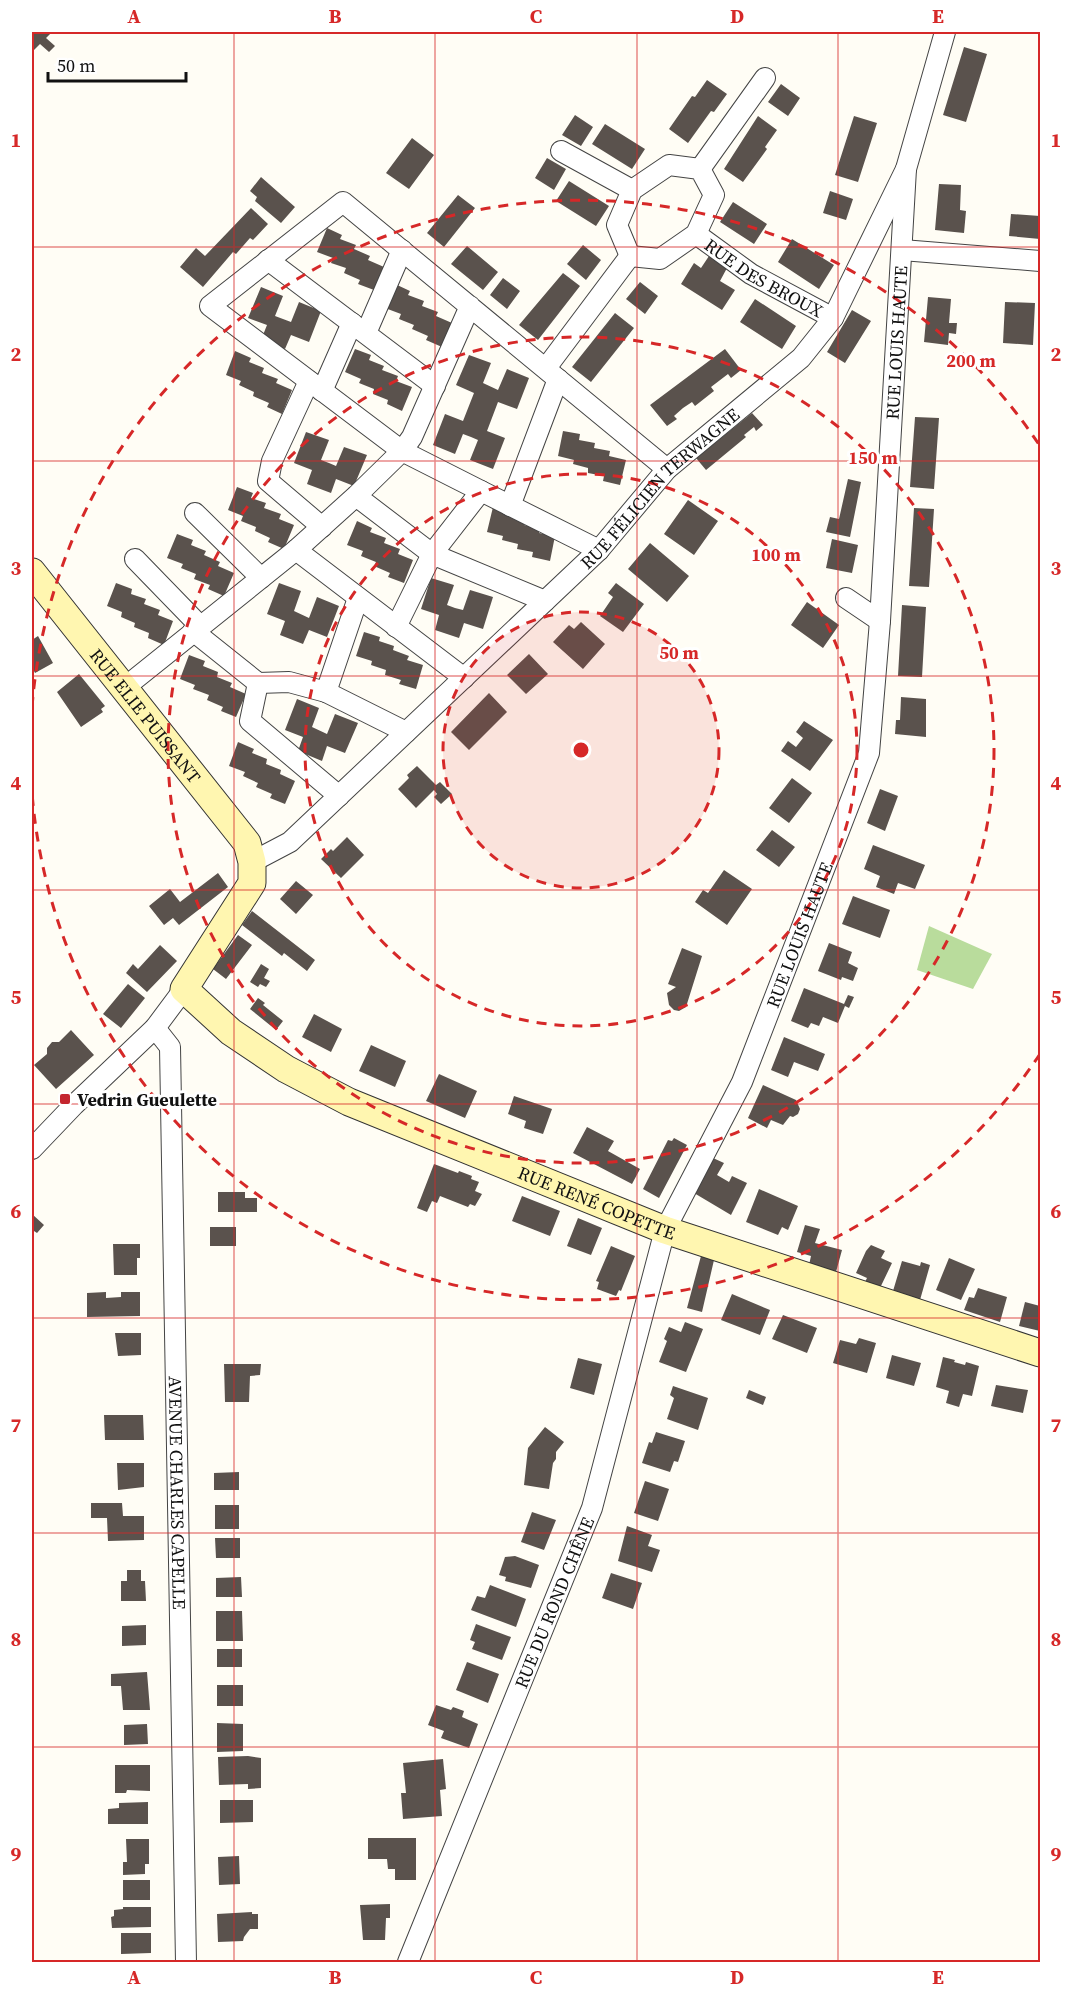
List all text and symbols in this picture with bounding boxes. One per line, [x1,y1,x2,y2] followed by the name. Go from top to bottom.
[127,2,141,30] text: A
[328,2,342,30] text: B
[530,2,542,30] text: C
[730,2,744,30] text: D
[932,2,944,30] text: E
[48,45,186,83] scale bar
[57,53,95,78] text: 50 m
[11,126,21,154] text: 1
[1051,126,1061,154] text: 1
[700,232,828,323] street label: RUE DES BROUX
[879,265,913,420] street label: RUE LOUIS HAUTE
[11,340,22,368] text: 2
[1051,340,1062,368] text: 2
[946,348,996,373] text: 200 m
[574,402,745,574] street label: RUE FÉLICIEN TERWAGNE
[848,445,898,470] text: 150 m
[751,542,801,567] text: 100 m
[11,554,22,582] text: 3
[1051,554,1062,582] text: 3
[659,640,699,665] text: 50 m
[85,643,207,788] street label: RUE ELIE PUISSANT
[571,740,591,760] centre of rings
[11,769,22,797] text: 4
[1051,769,1062,797] text: 4
[759,858,838,1011] street label: RUE LOUIS HAUTE
[11,983,22,1011] text: 5
[1051,983,1062,1011] text: 5
[77,1087,217,1112] place label: Vedrin Gueulette
[58,1092,72,1106] marker: Vedrin Gueulette
[515,1159,679,1245] street label: RUE RENÉ COPETTE
[11,1197,22,1225] text: 6
[1051,1197,1062,1225] text: 6
[163,1376,192,1610] street label: AVENUE CHARLES CAPELLE
[11,1411,22,1439] text: 7
[1051,1411,1062,1439] text: 7
[508,1513,600,1692] street label: RUE DU ROND CHÊNE
[11,1625,21,1653] text: 8
[1051,1625,1061,1653] text: 8
[11,1840,22,1868] text: 9
[1051,1840,1062,1868] text: 9
[127,1963,141,1991] text: A
[328,1963,342,1991] text: B
[530,1963,542,1991] text: C
[730,1963,744,1991] text: D
[932,1963,944,1991] text: E

